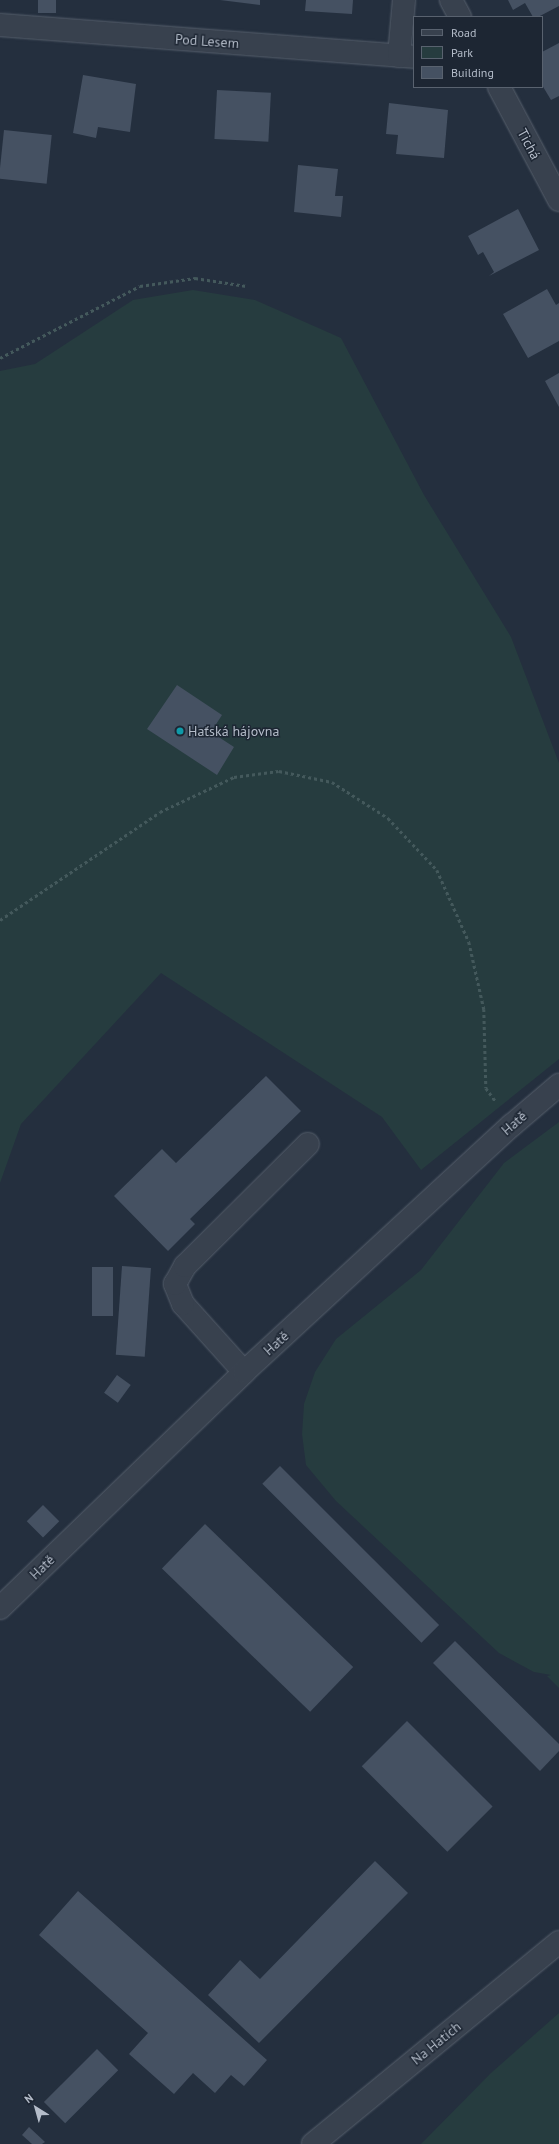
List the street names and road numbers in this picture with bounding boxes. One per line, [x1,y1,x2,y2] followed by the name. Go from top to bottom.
[174,30,240,52] street label: Pod Lesem
[514,126,544,162] street label: Tichá
[498,1107,530,1139] street label: Hatě
[260,1327,292,1359] street label: Hatě
[26,1551,58,1583] street label: Hatě
[408,2018,464,2068] street label: Na Hatích

